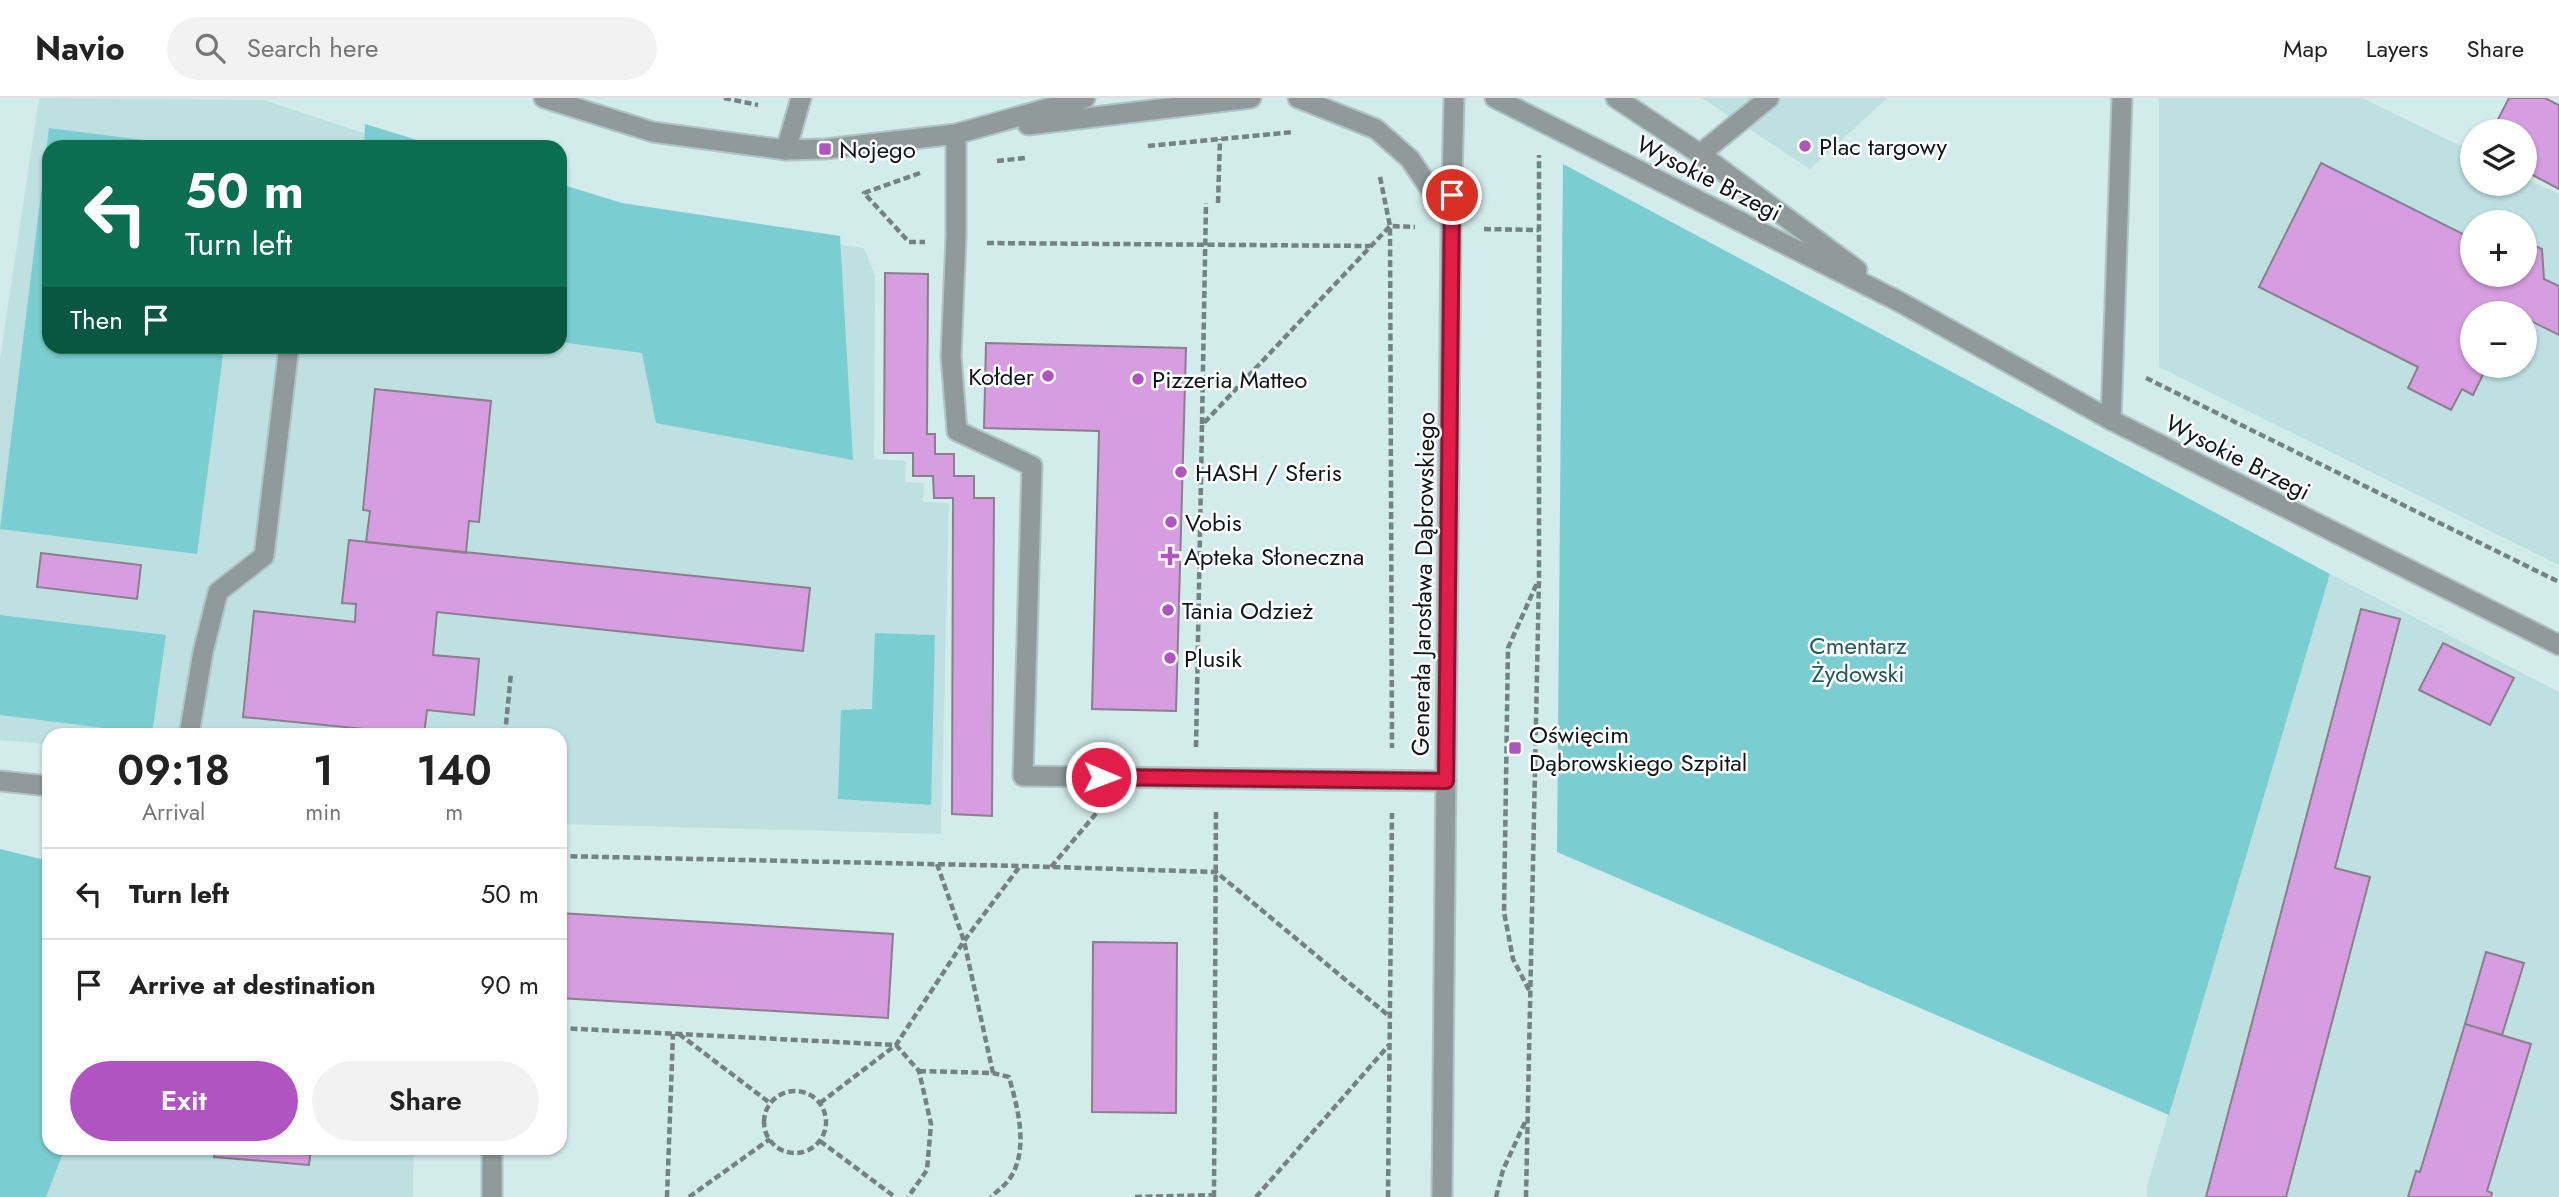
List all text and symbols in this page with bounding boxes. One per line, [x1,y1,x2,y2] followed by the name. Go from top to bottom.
[167,17,657,80] search box
[35,25,125,72] text: Navio
[191,29,229,67] icon: search
[247,29,378,67] text: Search here
[2283,31,2328,66] text: Map
[2366,31,2428,66] text: Layers
[2466,31,2524,66] text: Share
[2460,119,2537,378] map controls
[2460,119,2537,196] button: layers
[1630,126,1788,230] street label: Wysokie Brzegi
[1819,129,1948,164] place label: Plac targowy
[839,132,916,167] place label: Nojego
[1797,138,1813,154] marker: Plac targowy
[817,141,833,157] marker: Nojego
[185,156,304,226] text: 50 m
[1422,165,1482,225] pin
[70,168,161,259] icon: left
[1433,176,1471,214] icon: arrive
[2460,210,2537,287] button: +
[185,221,292,267] text: Turn left
[70,301,123,339] text: Then
[137,301,175,339] icon: arrive
[2460,301,2537,378] button: −
[968,359,1035,394] place label: Kołder
[1152,362,1307,397] place label: Pizzeria Matteo
[1040,368,1056,384] marker: Kołder
[1130,371,1146,387] marker: Pizzeria Matteo
[2159,405,2317,509] street label: Wysokie Brzegi
[1402,412,1444,756] street label: Generała Jarosława Dąbrowskiego
[1195,455,1342,490] place label: HASH / Sferis
[1173,464,1189,480] marker: HASH / Sferis
[1185,505,1242,540] place label: Vobis
[1163,514,1179,530] marker: Vobis
[1184,539,1364,574] place label: Apteka Słoneczna
[1162,548,1178,564] marker: Apteka Słoneczna
[1182,593,1313,628] place label: Tania Odzież
[1160,602,1176,618] marker: Tania Odzież
[1809,628,1907,691] park label: Cmentarz Żydowski
[1184,641,1242,676] place label: Plusik
[1162,650,1178,666] marker: Plusik
[1529,717,1747,780] place label: Oświęcim Dąbrowskiego Szpital
[117,740,230,801] text: 09:18
[313,740,334,801] text: 1
[416,740,492,801] text: 140
[1064,740,1138,814] position arrow
[1507,740,1523,756] marker: Oświęcim Dąbrowskiego Szpital
[142,795,205,829] text: Arrival
[305,795,341,829] text: min
[445,795,463,829] text: m
[70,875,108,913] icon: left
[129,875,229,913] text: Turn left
[481,875,539,913] text: 50 m
[70,966,108,1004] icon: arrive
[129,966,376,1004] text: Arrive at destination
[480,966,539,1004] text: 90 m
[70,1061,298,1141] button: Exit
[312,1061,539,1141] button: Share

